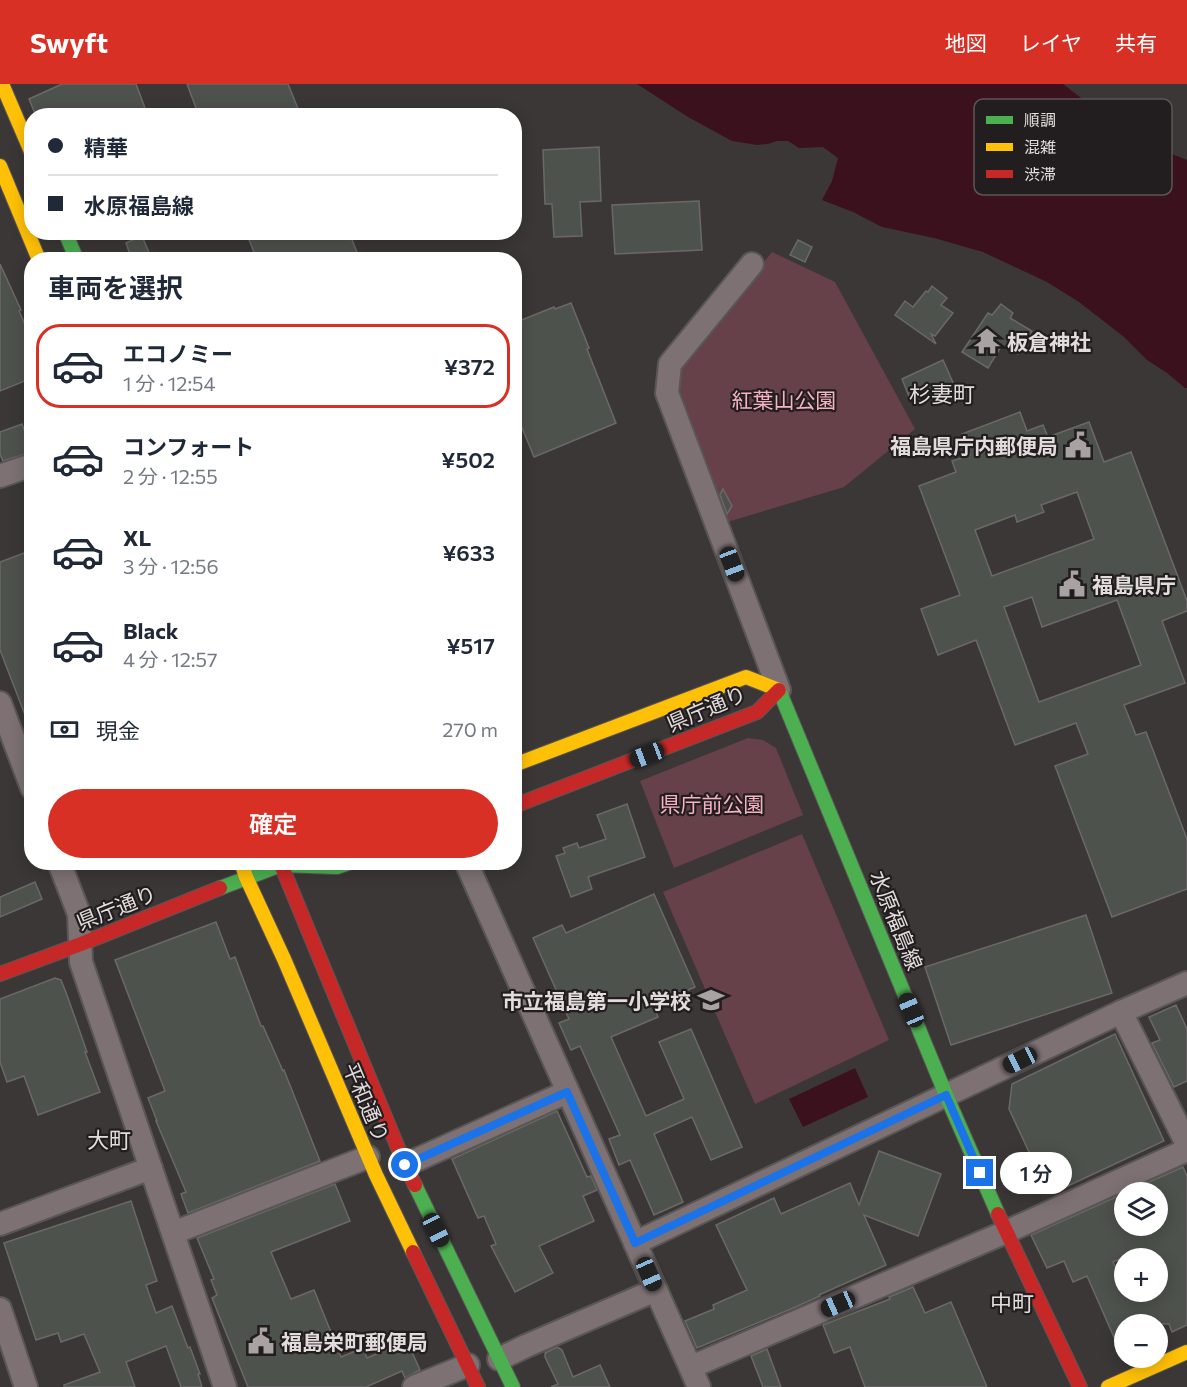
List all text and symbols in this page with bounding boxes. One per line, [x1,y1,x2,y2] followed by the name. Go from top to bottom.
[30,25,108,59] text: Swyft
[945,30,987,55] text: 地図
[1020,30,1082,55] text: レイヤ
[1115,30,1157,55] text: 共有
[974,99,1172,195] legend
[1024,110,1056,129] text: 順調
[84,134,128,161] text: 精華
[1024,137,1056,156] text: 混雑
[1024,164,1056,183] text: 渋滞
[84,192,194,219] text: 水原福島線
[48,271,183,304] text: 車両を選択
[972,326,1002,356] temple icon: 板倉神社
[1007,329,1091,354] place label: 板倉神社
[51,339,105,393] icon: car
[123,340,233,367] text: エコノミー
[444,353,495,380] text: ¥372
[123,371,216,395] text: 1 分 · 12:54
[909,380,975,407] district label: 杉妻町
[732,387,837,412] park label: 紅葉山公園
[1063,430,1093,460] public building icon: 福島県庁内郵便局
[51,432,105,486] icon: car
[123,433,254,460] text: コンフォート
[890,433,1058,458] place label: 福島県庁内郵便局
[441,446,495,473] text: ¥502
[123,464,218,488] text: 2 分 · 12:55
[123,524,151,551] text: XL
[51,525,105,579] icon: car
[442,539,495,566] text: ¥633
[717,544,747,584] car
[123,554,219,578] text: 3 分 · 12:56
[1057,569,1087,599] public building icon: 福島県庁
[1092,572,1176,597] place label: 福島県庁
[123,617,178,644] text: Black
[51,618,105,672] icon: car
[446,632,495,659] text: ¥517
[123,647,218,671] text: 4 分 · 12:57
[662,680,750,736] street label: 県庁通り
[48,713,81,746] icon: cash
[96,717,140,744] text: 現金
[442,717,498,741] text: 270 m
[627,740,667,770] car
[48,789,498,858] button: 確定
[660,791,765,816] park label: 県庁前公園
[866,867,928,973] street label: 水原福島線
[72,880,160,934] street label: 県庁通り
[696,985,726,1015] school or university icon: 市立福島第一小学校
[502,988,691,1013] place label: 市立福島第一小学校
[896,990,926,1030] car
[1000,1044,1040,1076] car
[339,1058,395,1146] street label: 平和通り
[87,1126,131,1153] district label: 大町
[391,1151,418,1178] route start
[1001,1152,1073,1194] callout: 1 分
[966,1159,993,1186] route end
[1020,1161,1052,1185] text: 1 分
[1114,1182,1168,1368] map controls
[1114,1182,1168,1236] button: layers
[420,1210,452,1250] car
[1114,1248,1168,1302] button: +
[633,1254,665,1294] car
[818,1288,858,1320] car
[990,1289,1034,1316] district label: 中町
[1114,1314,1168,1368] button: −
[246,1326,276,1356] public building icon: 福島栄町郵便局
[281,1329,428,1354] place label: 福島栄町郵便局

